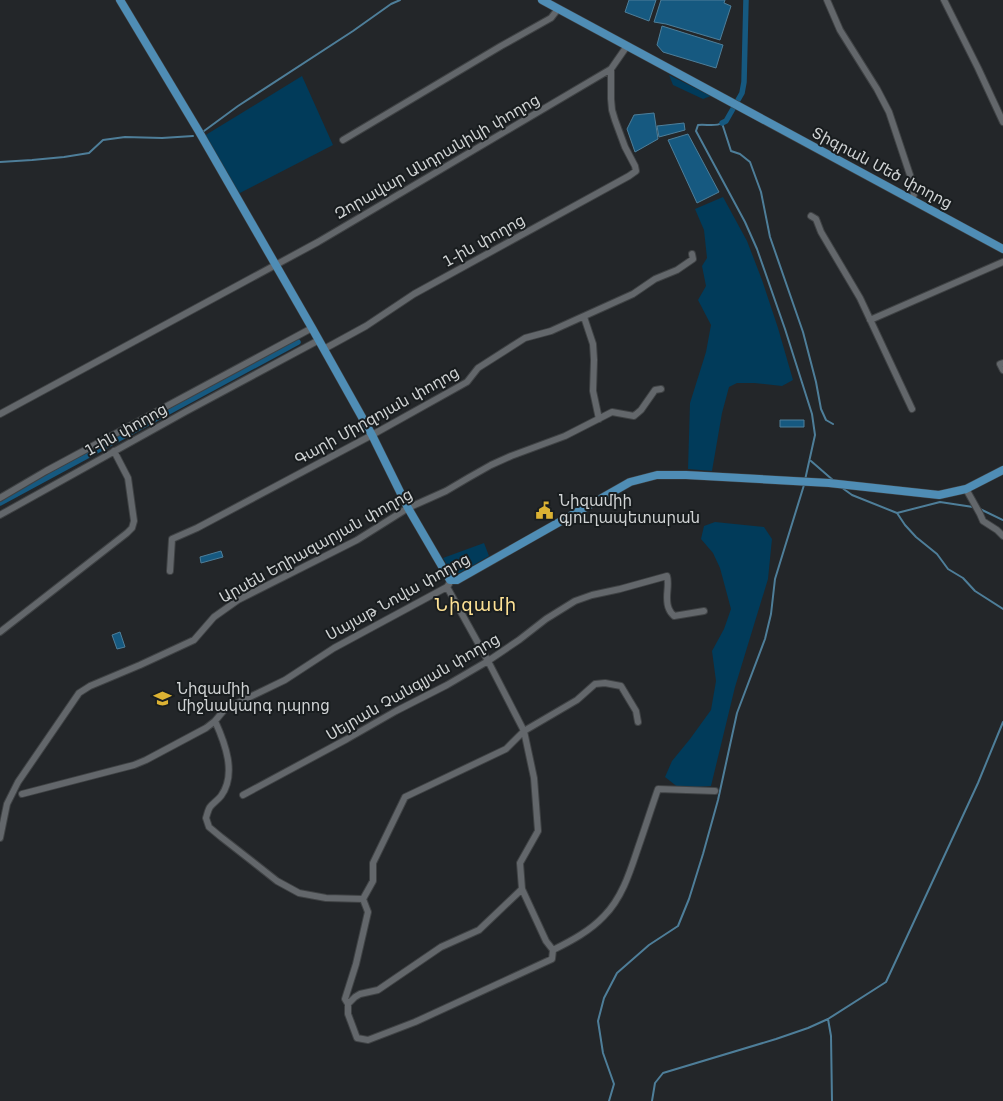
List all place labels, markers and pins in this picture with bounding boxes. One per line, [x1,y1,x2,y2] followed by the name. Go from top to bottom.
[559,492,700,527] place label: Նիզամիի գյուղապետարան
[535,500,555,520] public building icon: Նիզամիի գյուղապետարան
[177,680,330,715] place label: Նիզամիի միջնակարգ դպրոց
[153,688,173,708] school or university icon: Նիզամիի միջնակարգ դպրոց

